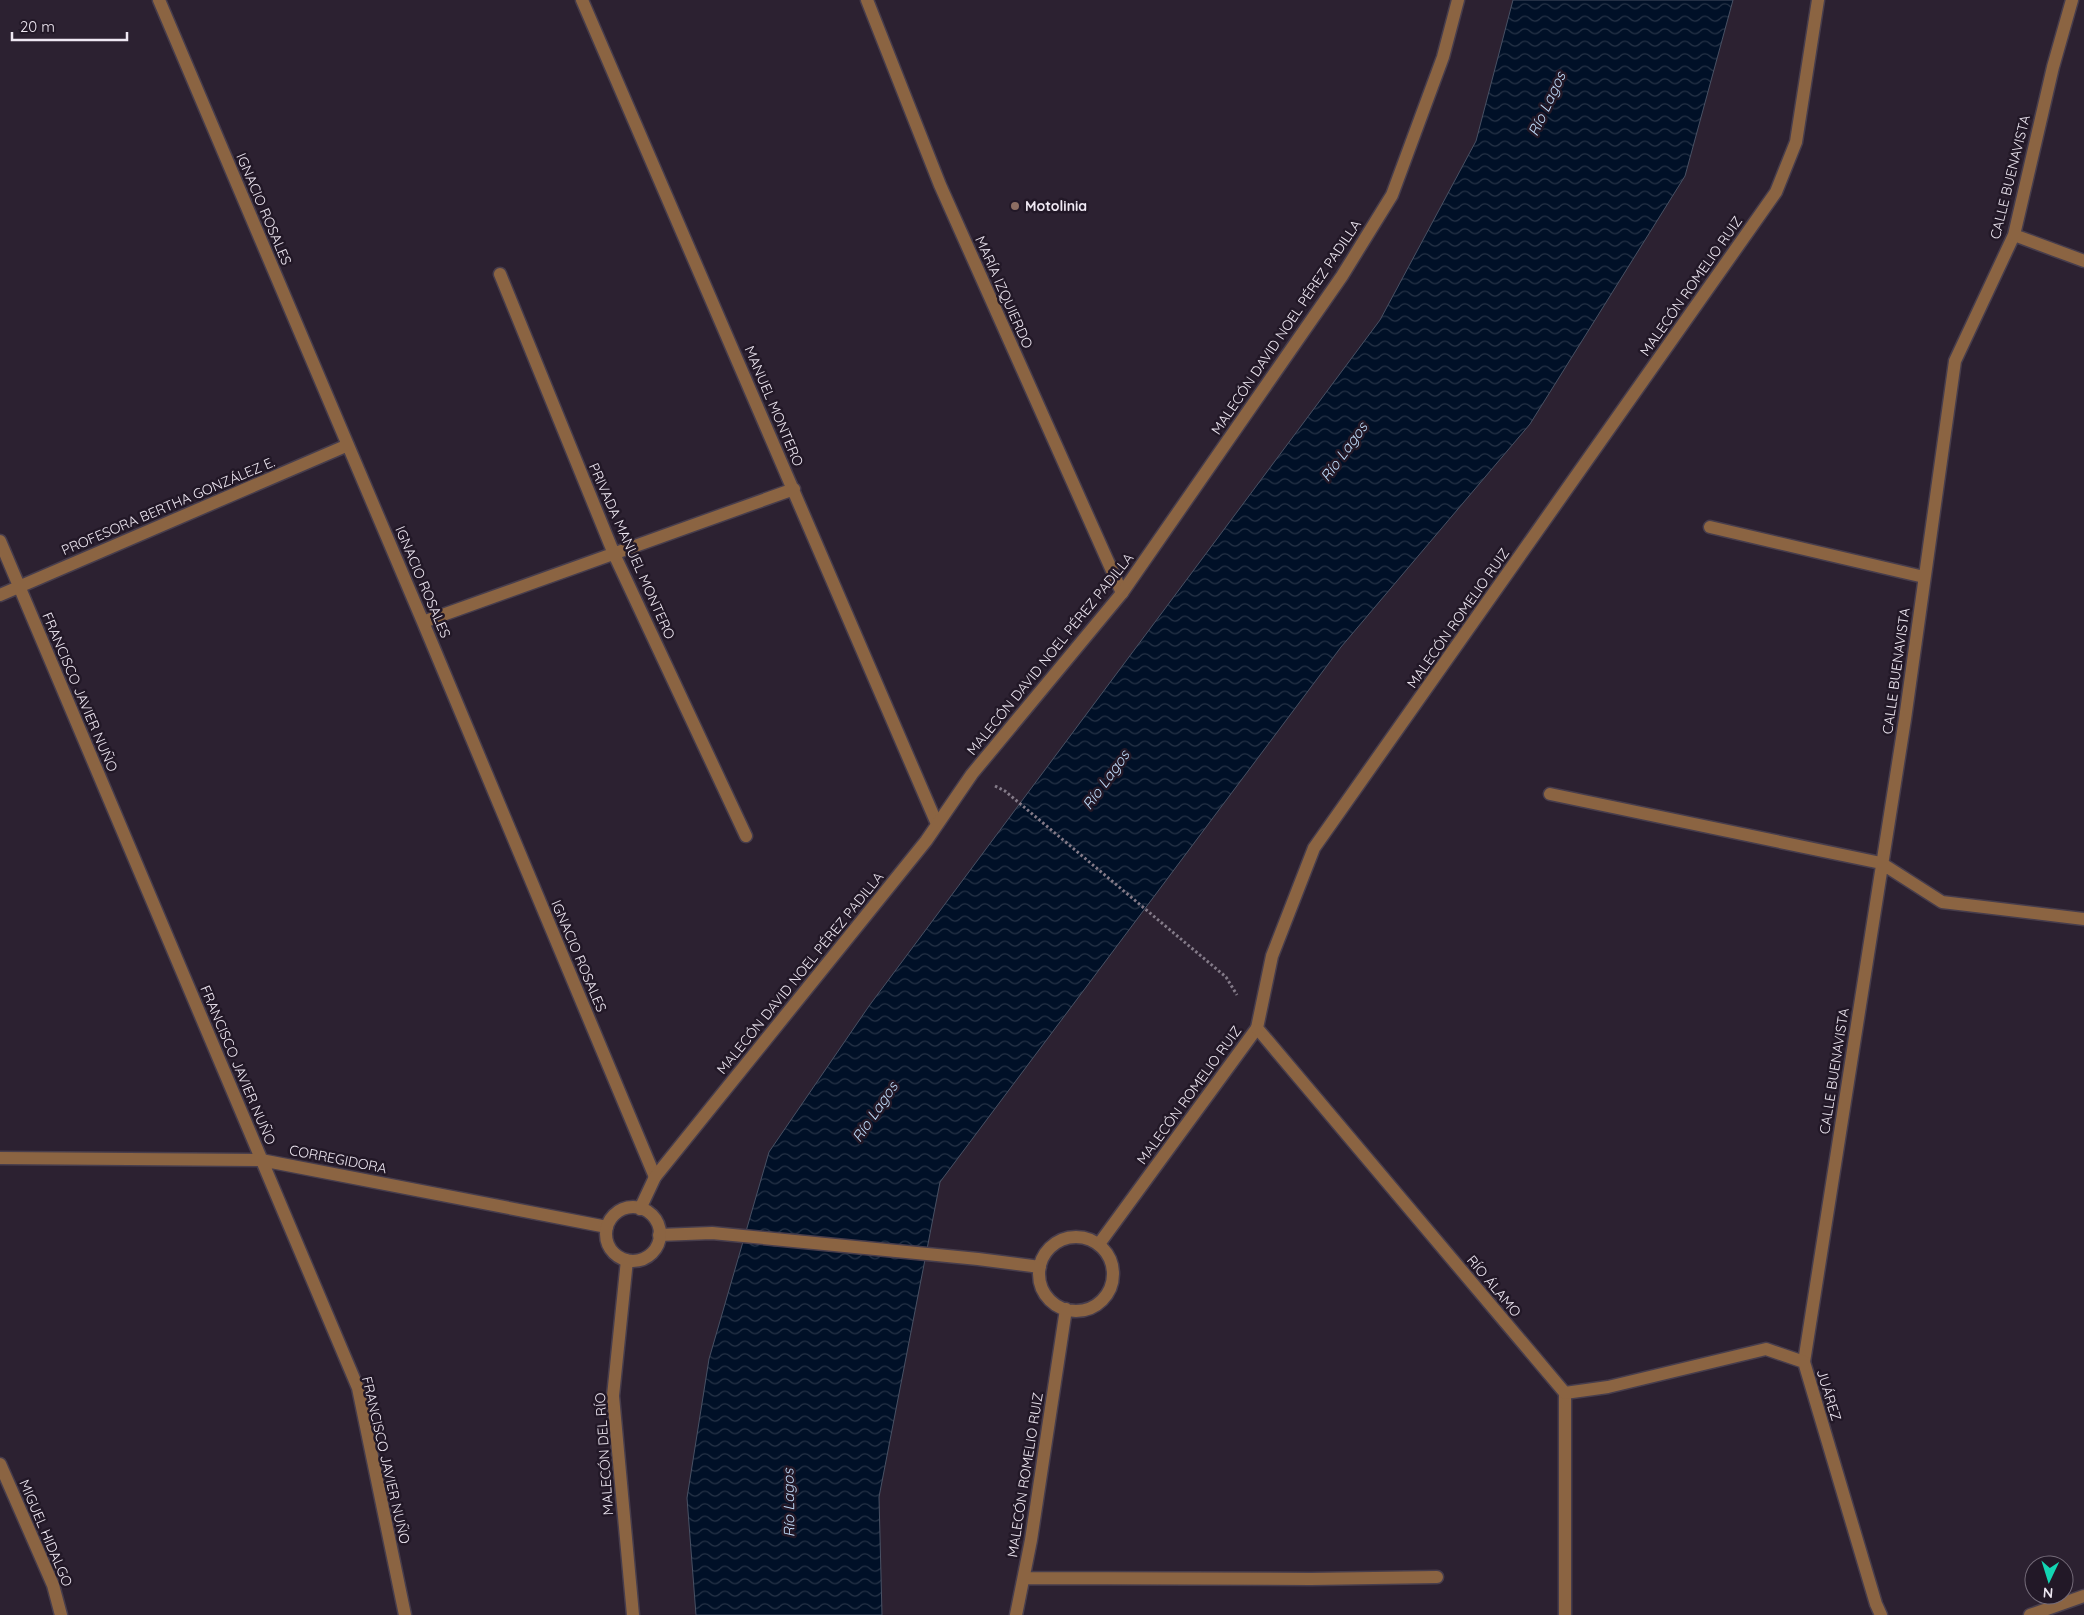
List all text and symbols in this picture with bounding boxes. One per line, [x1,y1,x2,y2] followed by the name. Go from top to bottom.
[12,10,128,42] scale bar
[20,17,55,36] text: 20 m
[1523,68,1570,139] water label: Río Lagos
[1986,113,2034,241] street label: CALLE BUENAVISTA
[232,150,296,268] street label: IGNACIO ROSALES
[1025,197,1087,215] place label: Motolinia
[1009,200,1021,212] marker: Motolinia
[1636,213,1746,359] street label: MALECÓN ROMELIO RUIZ
[1207,216,1365,438] street label: MALECÓN DAVID NOEL PÉREZ PADILLA
[971,233,1037,351] street label: MARÍA IZQUIERDO
[741,343,808,469] street label: MANUEL MONTERO
[1316,418,1372,485] water label: Río Lagos
[59,453,277,559] street label: PROFESORA BERTHA GONZÁLEZ E.
[585,460,679,642] street label: PRIVADA MANUEL MONTERO
[391,523,455,641] street label: IGNACIO ROSALES
[1403,545,1513,691] street label: MALECÓN ROMELIO RUIZ
[963,549,1137,759] street label: MALECÓN DAVID NOEL PÉREZ PADILLA
[1878,607,1914,735] street label: CALLE BUENAVISTA
[38,610,122,775] street label: FRANCISCO JAVIER NUÑO
[1078,746,1134,813] water label: Río Lagos
[713,868,887,1078] street label: MALECÓN DAVID NOEL PÉREZ PADILLA
[547,897,611,1015] street label: IGNACIO ROSALES
[196,983,280,1148] street label: FRANCISCO JAVIER NUÑO
[1815,1007,1853,1135] street label: CALLE BUENAVISTA
[1133,1022,1245,1168] street label: MALECÓN ROMELIO RUIZ
[848,1077,902,1145] water label: Río Lagos
[288,1141,388,1177] street label: CORREGIDORA
[1463,1251,1525,1321] street label: RÍO ÁLAMO
[1813,1367,1845,1423] street label: JUÁREZ
[358,1374,414,1546] street label: FRANCISCO JAVIER NUÑO
[1003,1391,1047,1559] street label: MALECÓN ROMELIO RUIZ
[591,1392,617,1516] street label: MALECÓN DEL RÍO
[778,1468,799,1537] water label: Río Lagos
[15,1477,77,1589] street label: MIGUEL HIDALGO
[2024,1555,2074,1605] north arrow
[2042,1584,2054,1602] text: N

